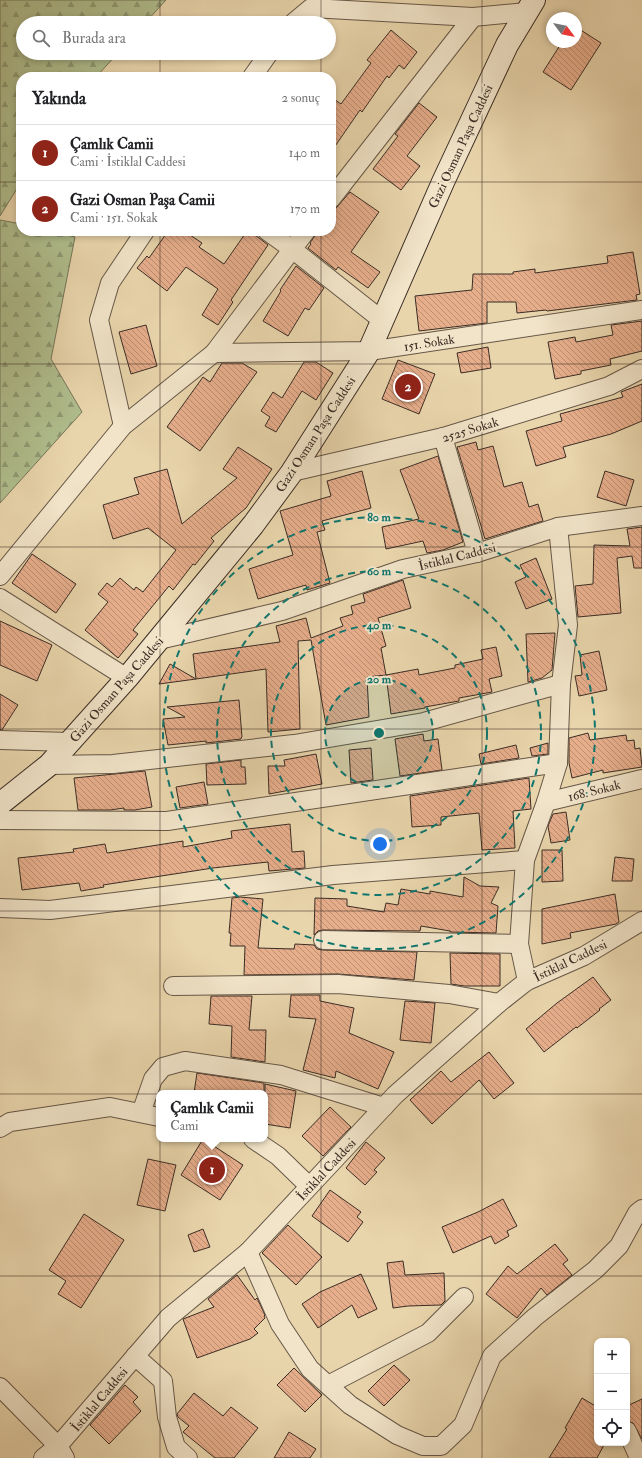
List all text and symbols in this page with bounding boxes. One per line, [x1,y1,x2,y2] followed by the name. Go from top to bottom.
[546,12,582,48] north arrow
[16,16,336,60] search box
[30,27,52,49] icon: search
[62,29,126,48] text: Burada ara
[425,81,497,211] street label: Gazi Osman Paşa Caddesi
[32,88,86,109] text: Yakında
[281,90,320,106] text: 2 sonuç
[70,135,154,154] text: Çamlık Camii
[43,145,47,161] text: 1
[289,145,320,161] text: 140 m
[70,154,186,170] text: Cami · İstiklal Caddesi
[70,191,215,210] text: Gazi Osman Paşa Camii
[42,201,48,217] text: 2
[290,201,320,217] text: 170 m
[70,210,158,226] text: Cami · 151. Sokak
[403,331,457,355] street label: 151. Sokak
[395,372,421,402] pin: 2
[272,373,360,495] street label: Gazi Osman Paşa Caddesi
[440,414,501,446] street label: 2525 Sokak
[367,510,391,525] text: 80 m
[417,539,498,574] street label: İstiklal Caddesi
[367,564,392,579] text: 60 m
[366,618,392,633] text: 40 m
[66,633,167,746] street label: Gazi Osman Paşa Caddesi
[367,672,392,687] text: 20 m
[372,726,386,740] centre of rings
[566,777,623,805] street label: 168. Sokak
[370,834,390,854] your location
[531,935,610,985] street label: İstiklal Caddesi
[156,1090,268,1142] popup
[170,1099,254,1118] text: Çamlık Camii
[170,1118,199,1134] text: Cami
[293,1134,360,1204] street label: İstiklal Caddesi
[199,1155,225,1185] pin: 1
[594,1338,630,1446] map controls
[594,1338,630,1374] button: +
[67,1363,132,1435] street label: İstiklal Caddesi
[594,1374,630,1410] button: −
[594,1410,630,1446] button: locate

